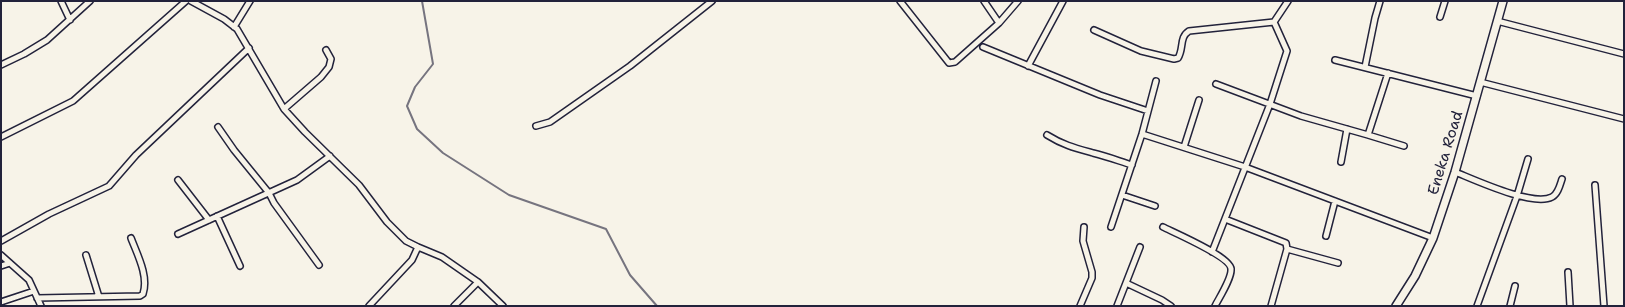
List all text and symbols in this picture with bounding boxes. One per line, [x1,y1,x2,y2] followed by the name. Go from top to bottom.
[1425,109,1467,197] street label: Eneka Road

